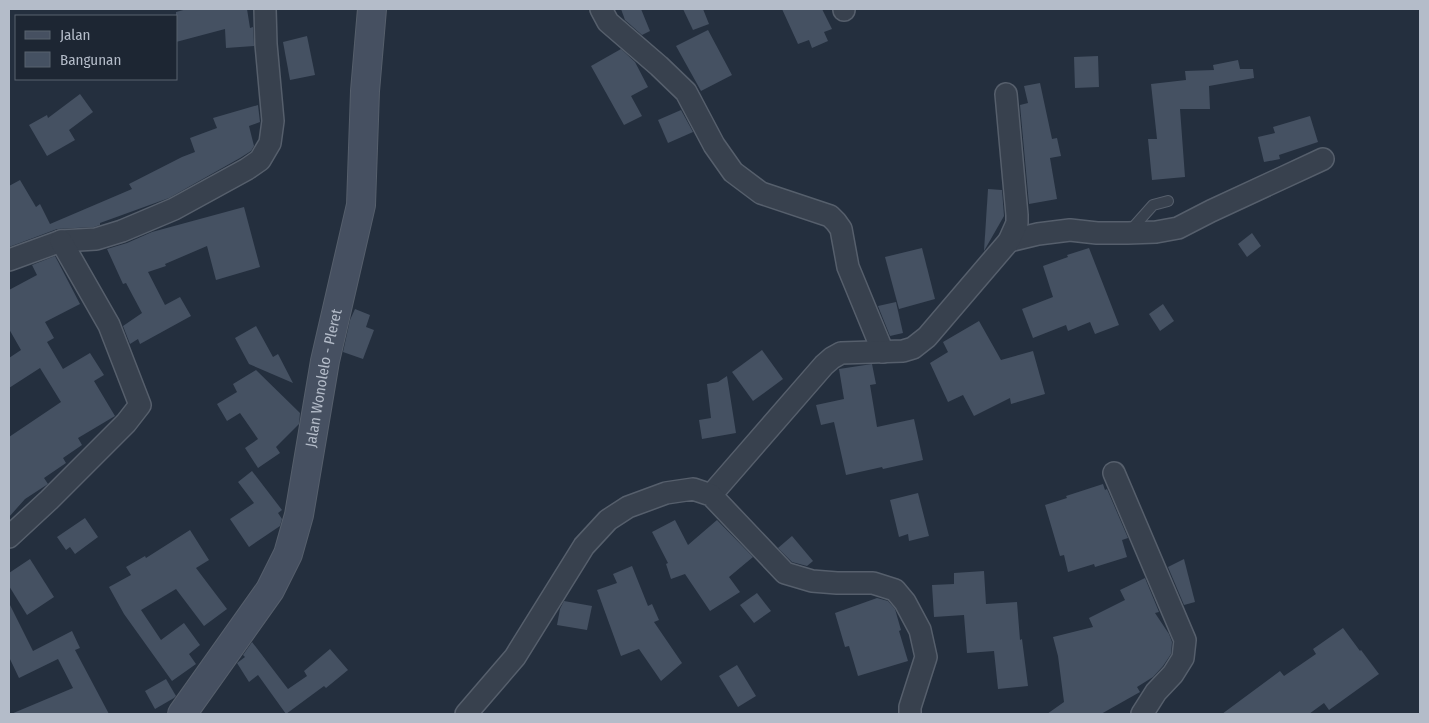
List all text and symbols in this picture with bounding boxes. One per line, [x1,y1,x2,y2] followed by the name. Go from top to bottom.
[15,15,178,80] legend
[60,26,90,44] text: Jalan
[60,51,121,69] text: Bangunan
[302,307,346,449] street label: Jalan Wonolelo - Pleret

